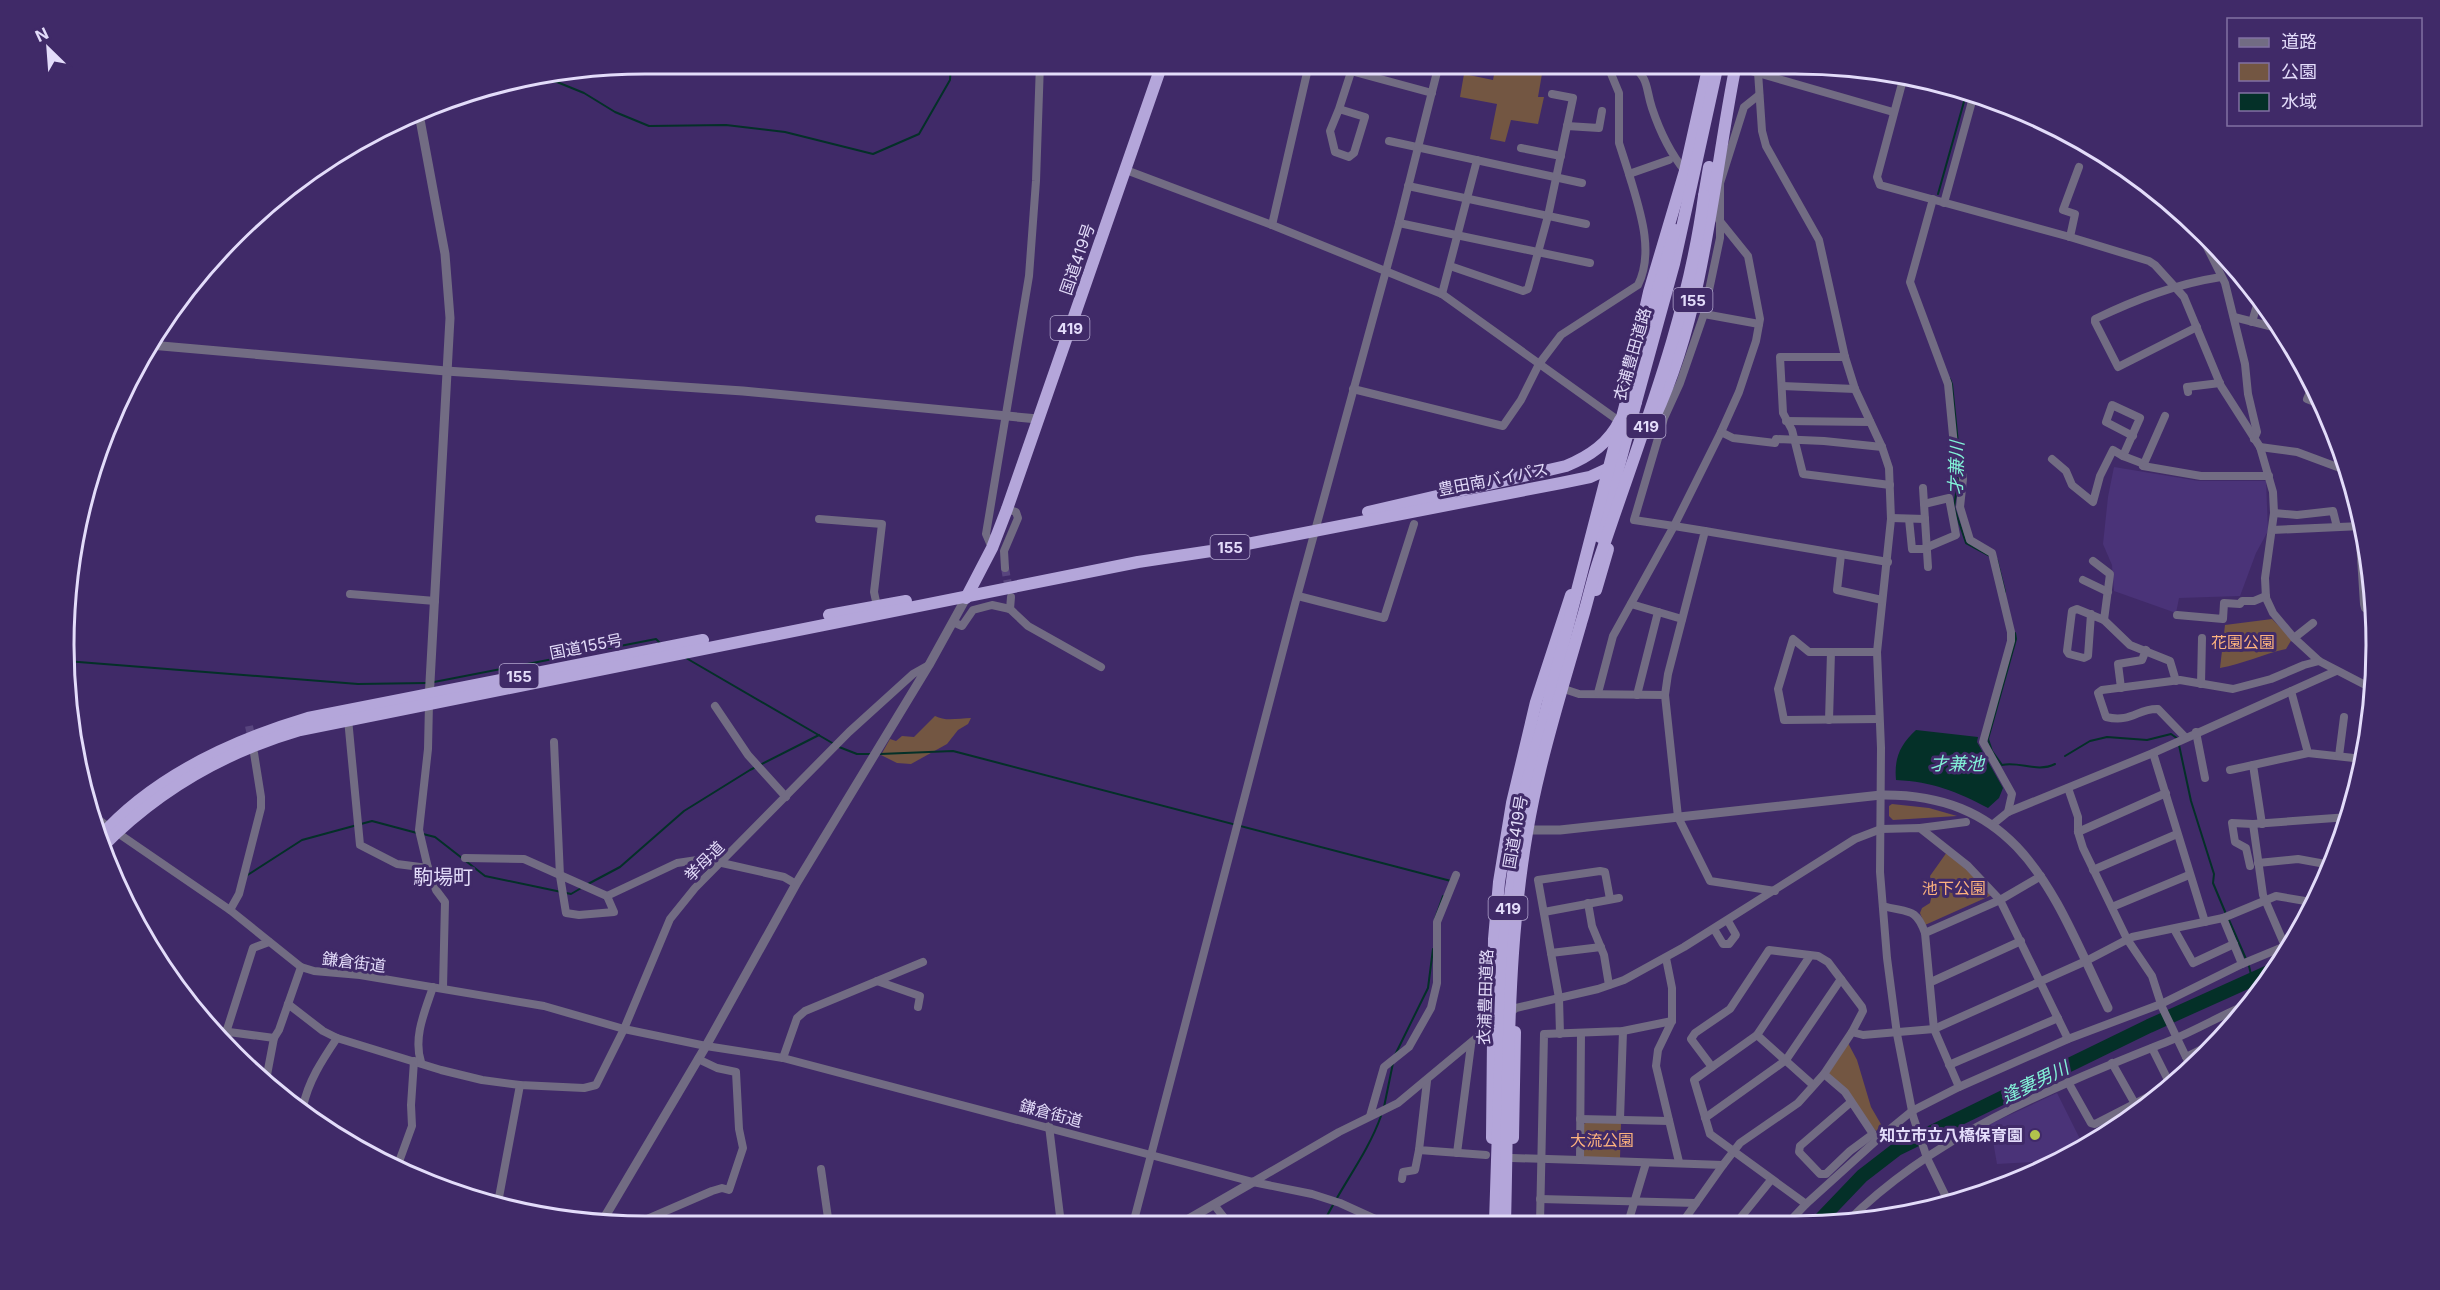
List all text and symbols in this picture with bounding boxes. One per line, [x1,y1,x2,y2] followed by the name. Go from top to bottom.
[18,18,78,78] north arrow
[2227,18,2422,126] legend
[32,23,51,46] text: N
[2281,31,2317,52] text: 道路
[2281,61,2317,82] text: 公園
[2281,91,2317,112] text: 水域
[1055,221,1099,297] street label: 国道419号
[1674,288,1712,312] road number: 155
[1609,305,1655,403] street label: 衣浦豊田道路
[1050,316,1090,340] road number: 419
[1626,414,1666,438] road number: 419
[1945,439,1968,495] water label: 才兼川
[1436,459,1550,499] street label: 豊田南バイパス
[1210,535,1250,559] road number: 155
[548,629,624,663] street label: 国道155号
[2211,632,2275,652] park label: 花園公園
[500,664,538,688] road number: 155
[1930,753,1986,774] water label: 才兼池
[1499,794,1531,870] street label: 国道419号
[680,837,728,885] street label: 挙母道
[413,865,473,889] district label: 駒場町
[1922,878,1986,898] park label: 池下公園
[1488,896,1528,920] road number: 419
[321,948,387,976] street label: 鎌倉街道
[1473,949,1497,1045] street label: 衣浦豊田道路
[1998,1056,2074,1107] water label: 逢妻男川
[1017,1095,1085,1131] street label: 鎌倉街道
[1879,1125,2023,1145] place label: 知立市立八橋保育園
[2028,1128,2042,1142] marker: 知立市立八橋保育園
[1570,1130,1634,1150] park label: 大流公園

